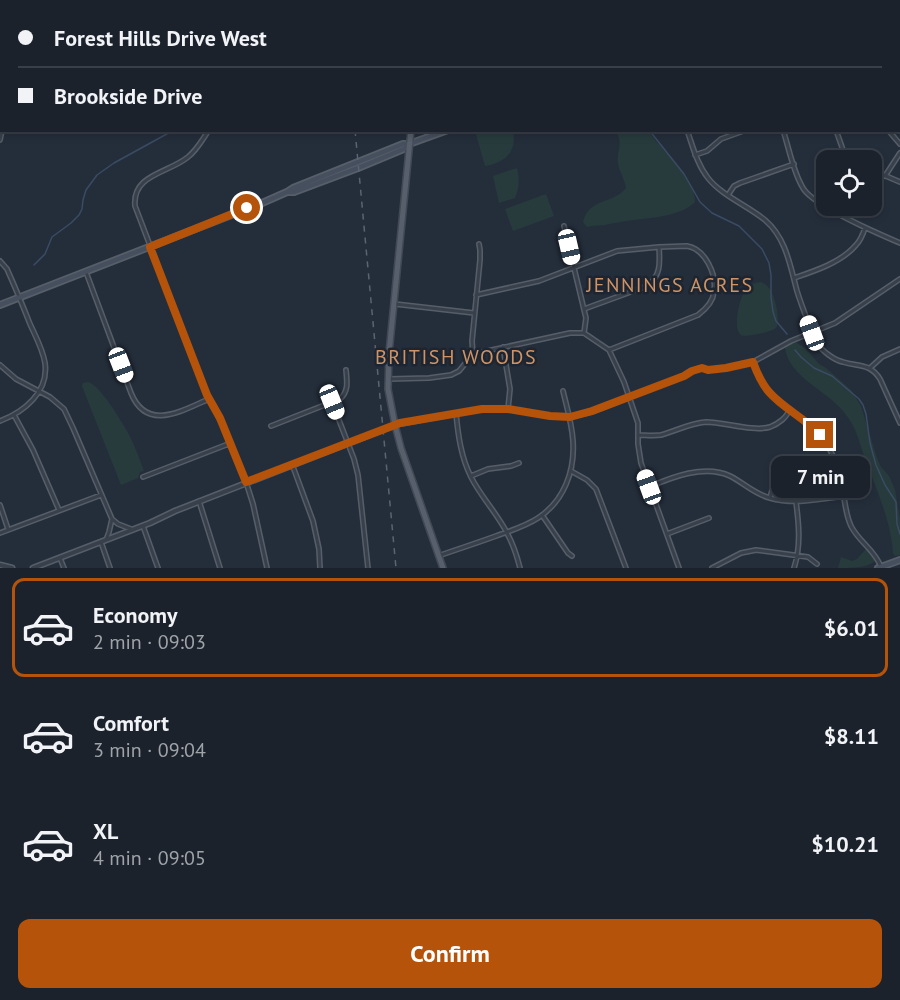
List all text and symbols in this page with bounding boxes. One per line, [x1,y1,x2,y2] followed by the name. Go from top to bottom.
[54,24,267,52] text: Forest Hills Drive West
[54,82,202,110] text: Brookside Drive
[816,150,882,216] map controls
[816,150,882,216] button: locate
[233,194,260,221] route start
[556,227,582,267] car
[585,272,754,298] district label: JENNINGS ACRES
[797,313,827,353] car
[375,344,537,370] district label: BRITISH WOODS
[106,345,136,385] car
[317,382,347,422] car
[806,421,833,448] route end
[770,456,870,498] callout: 7 min
[797,464,844,490] text: 7 min
[634,467,664,507] car
[21,601,75,655] icon: car
[93,601,177,629] text: Economy
[824,614,879,642] text: $6.01
[93,629,206,655] text: 2 min · 09:03
[21,709,75,763] icon: car
[93,709,169,737] text: Comfort
[824,722,879,750] text: $8.11
[93,737,206,763] text: 3 min · 09:04
[21,817,75,871] icon: car
[93,817,118,845] text: XL
[811,830,879,858] text: $10.21
[93,845,206,871] text: 4 min · 09:05
[18,919,882,988] button: Confirm

